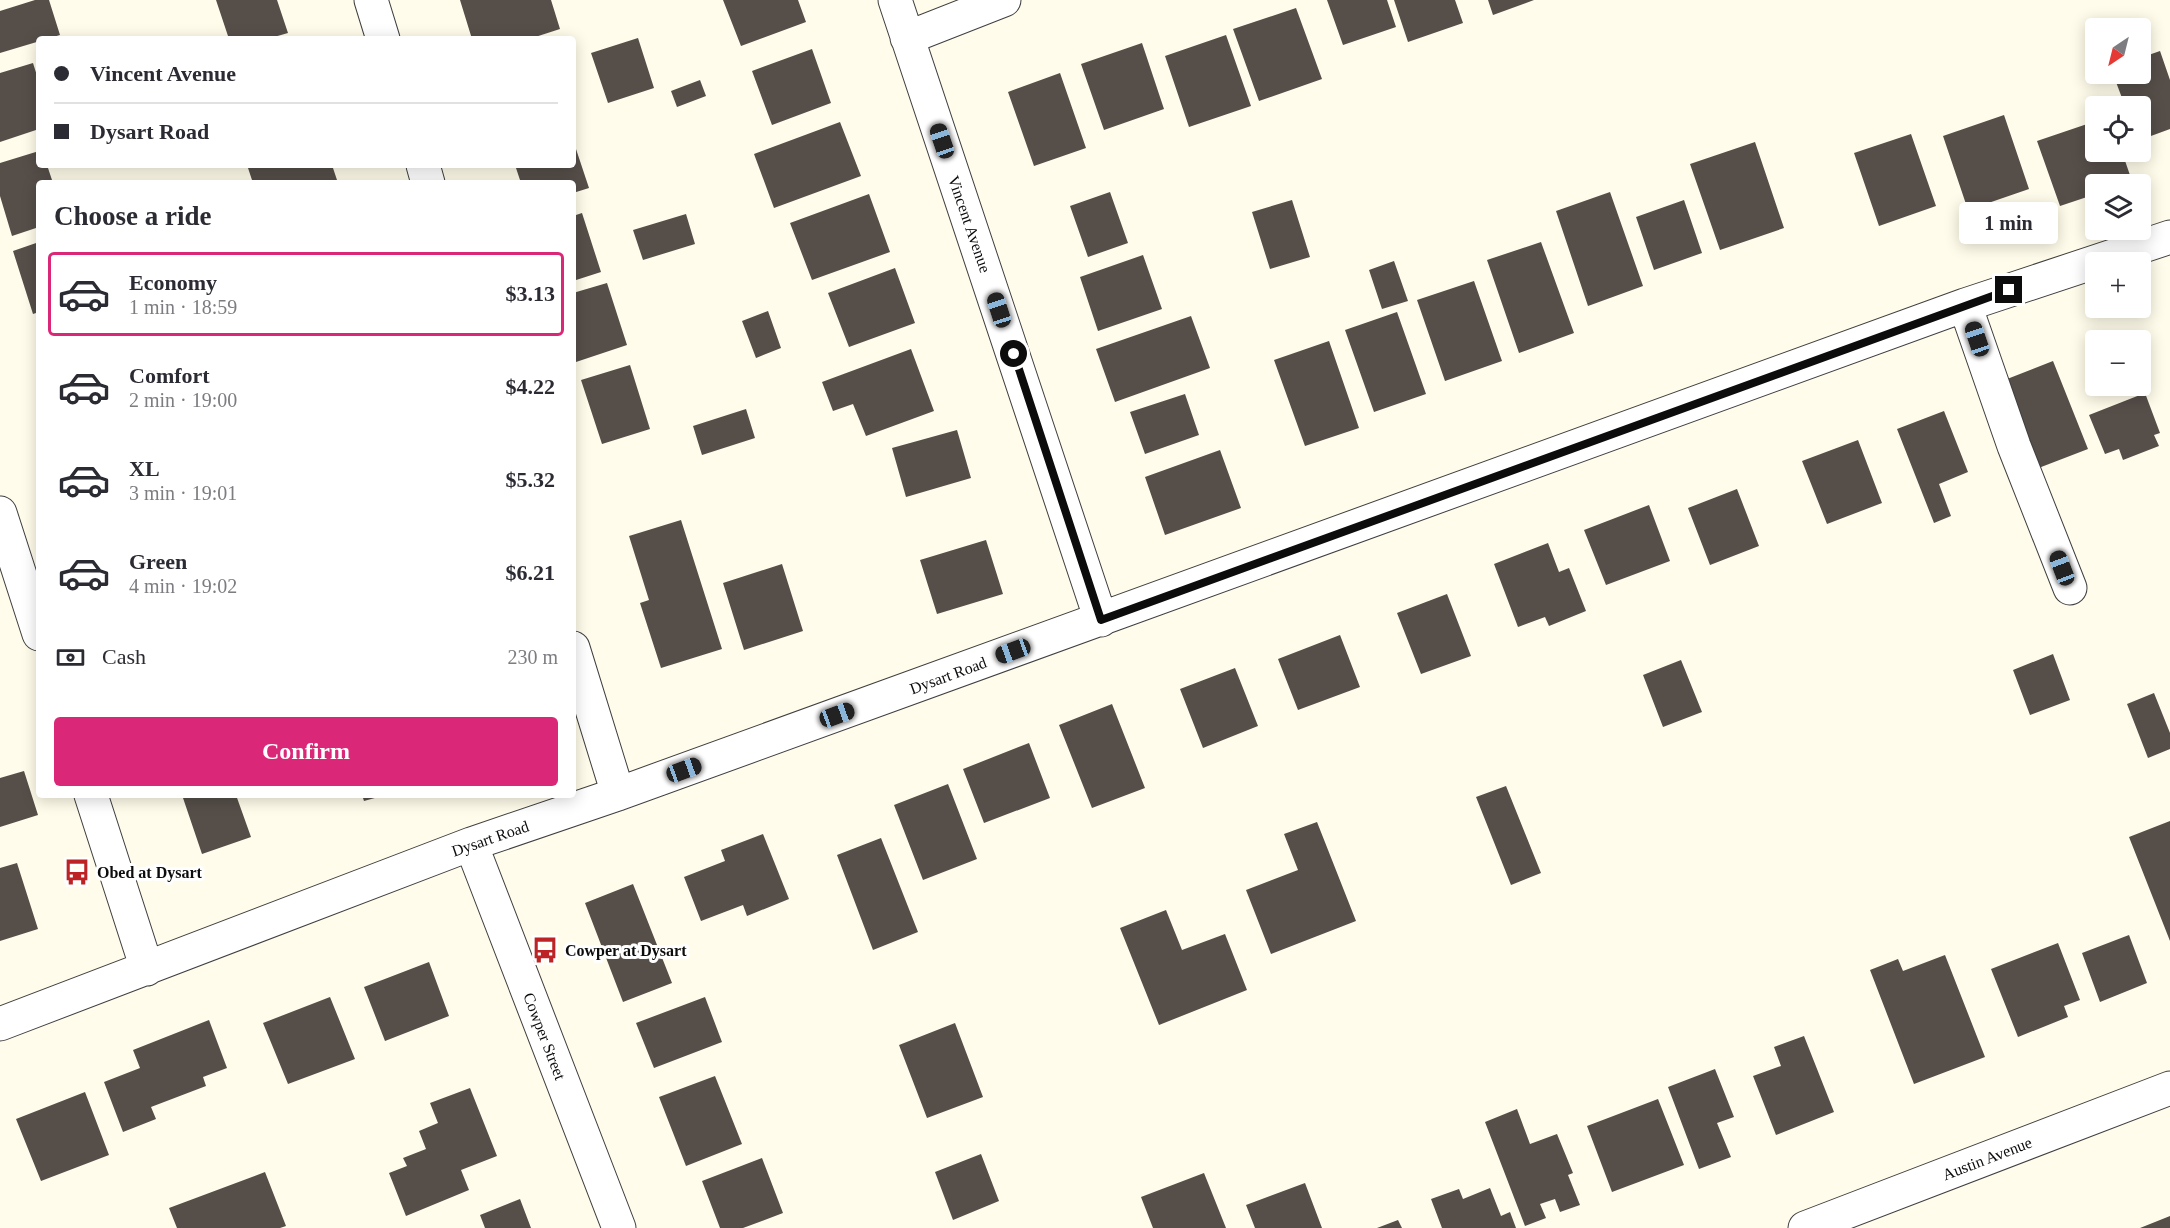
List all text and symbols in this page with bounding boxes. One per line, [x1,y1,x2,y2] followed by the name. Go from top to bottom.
[2085,18,2151,84] north arrow
[2085,18,2151,396] map controls
[90,61,236,86] text: Vincent Avenue
[2085,96,2151,162] button: locate
[90,119,209,144] text: Dysart Road
[928,121,956,161] car
[945,173,994,275] street label: Vincent Avenue
[2085,174,2151,240] button: layers
[54,201,212,231] text: Choose a ride
[1960,203,2058,245] callout: 1 min
[1984,212,2033,234] text: 1 min
[2085,252,2151,318] button: +
[57,267,111,321] icon: car
[129,270,217,295] text: Economy
[1995,276,2022,303] route end
[506,281,555,306] text: $3.13
[985,290,1013,330] car
[129,296,237,318] text: 1 min · 18:59
[1963,319,1991,359] car
[2085,330,2151,396] button: −
[1000,340,1027,367] route start
[57,360,111,414] icon: car
[129,363,210,388] text: Comfort
[506,374,555,399] text: $4.22
[129,389,237,411] text: 2 min · 19:00
[57,453,111,507] icon: car
[129,456,160,481] text: XL
[506,467,555,492] text: $5.32
[129,482,237,504] text: 3 min · 19:01
[57,546,111,600] icon: car
[2047,548,2077,588] car
[129,549,187,574] text: Green
[506,560,555,585] text: $6.21
[129,575,237,597] text: 4 min · 19:02
[993,636,1033,666] car
[54,641,87,674] icon: cash
[102,644,146,669] text: Cash
[507,646,558,668] text: 230 m
[907,654,989,698] street label: Dysart Road
[817,700,857,730] car
[54,717,558,786] button: Confirm
[664,755,704,785] car
[449,817,531,861] street label: Dysart Road
[62,857,92,887] bus stop icon: Obed at Dysart
[97,864,203,882] place label: Obed at Dysart
[530,935,560,965] bus stop icon: Cowper at Dysart
[565,942,687,960] place label: Cowper at Dysart
[519,990,569,1083] street label: Cowper Street
[1940,1134,2034,1183] street label: Austin Avenue

